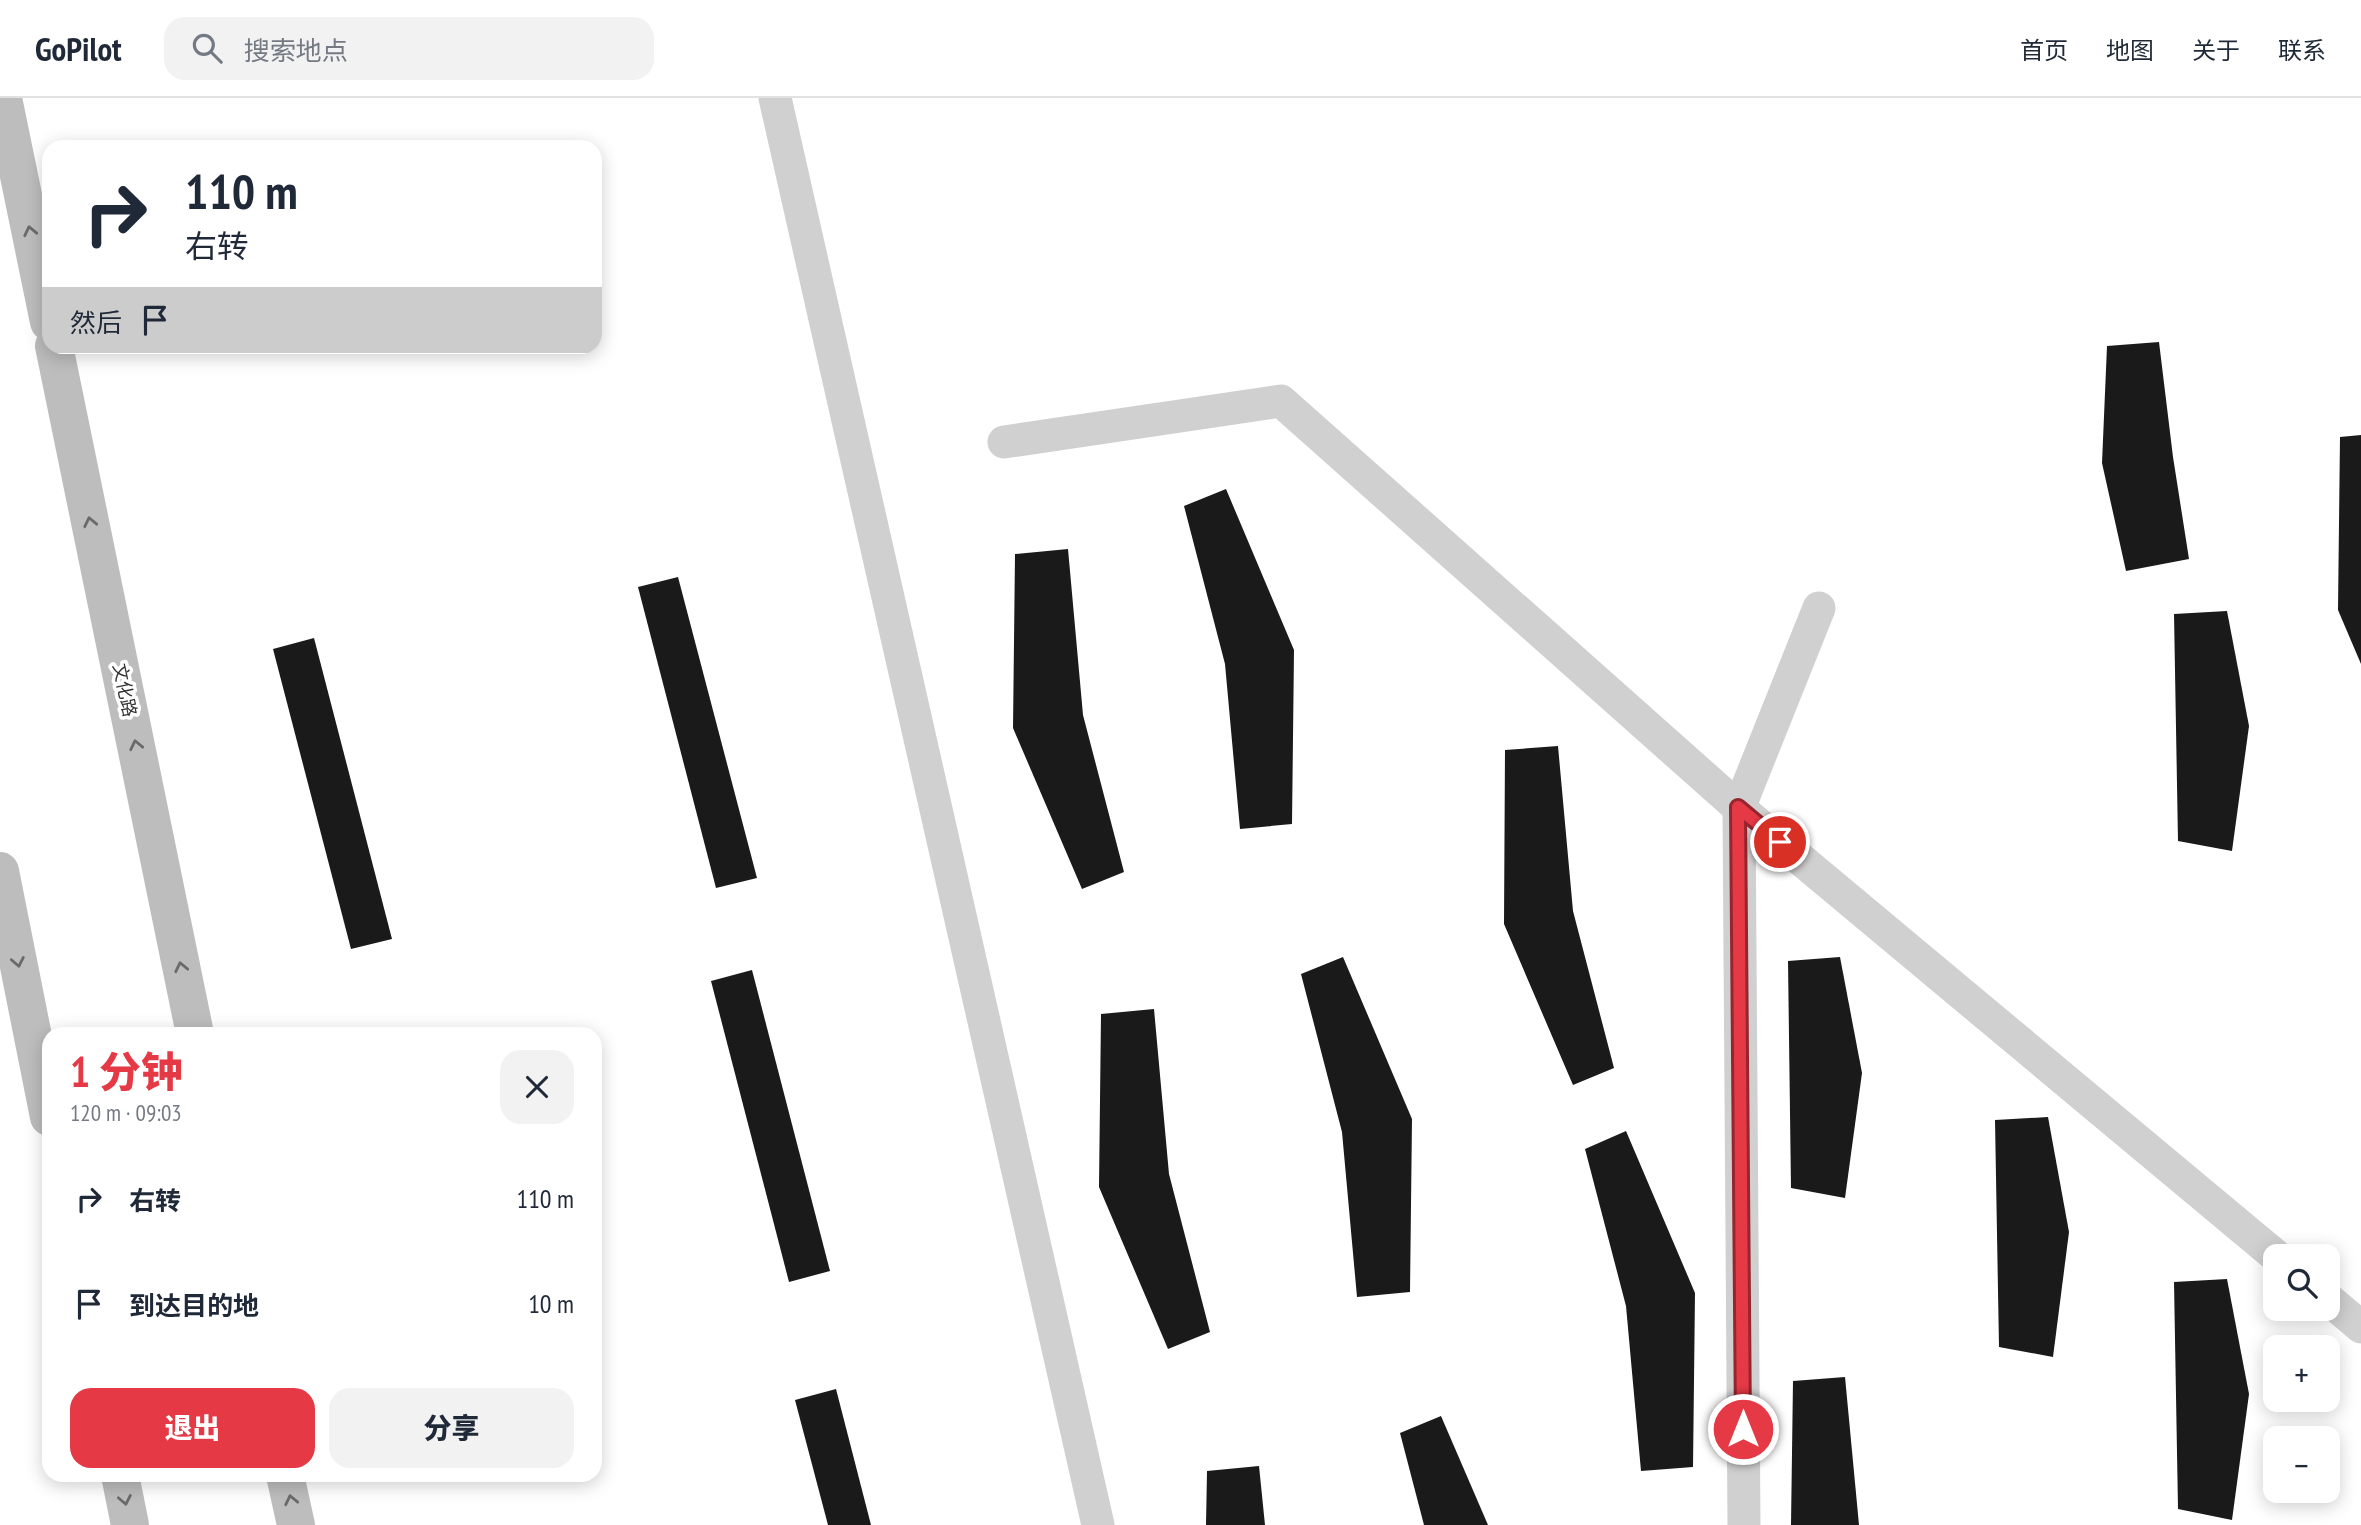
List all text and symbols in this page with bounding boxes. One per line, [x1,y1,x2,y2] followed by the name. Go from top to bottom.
[164,17,654,80] search box
[35,27,122,70] text: GoPilot
[188,29,226,67] icon: search
[244,34,348,67] text: 搜索地点
[2020,35,2068,66] text: 首页
[2106,35,2154,66] text: 地图
[2192,35,2240,66] text: 关于
[2278,35,2326,66] text: 联系
[185,159,298,223] text: 110 m
[70,168,161,259] icon: right
[24,225,39,237] one-way arrow
[185,225,249,267] text: 右转
[136,301,174,339] icon: arrive
[70,306,122,339] text: 然后
[83,516,98,528] one-way arrow
[108,661,142,719] street label: 文化路
[129,739,144,751] one-way arrow
[1750,812,1810,872] pin
[1761,823,1799,861] icon: arrive
[10,956,25,968] one-way arrow
[175,961,190,973] one-way arrow
[70,1044,183,1099] text: 1 分钟
[500,1050,574,1124] button: close
[70,1098,182,1127] text: 120 m · 09:03
[70,1180,108,1218] icon: right
[516,1182,574,1215] text: 110 m
[129,1184,181,1217] text: 右转
[2263,1244,2340,1503] map controls
[2263,1244,2340,1321] button: search
[70,1285,108,1323] icon: arrive
[528,1287,574,1320] text: 10 m
[129,1289,259,1322] text: 到达目的地
[2263,1335,2340,1412] button: +
[70,1388,315,1468] button: 退出
[329,1388,574,1468] button: 分享
[1706,1392,1780,1466] position arrow
[2263,1426,2340,1503] button: −
[117,1494,132,1506] one-way arrow
[284,1494,299,1506] one-way arrow

